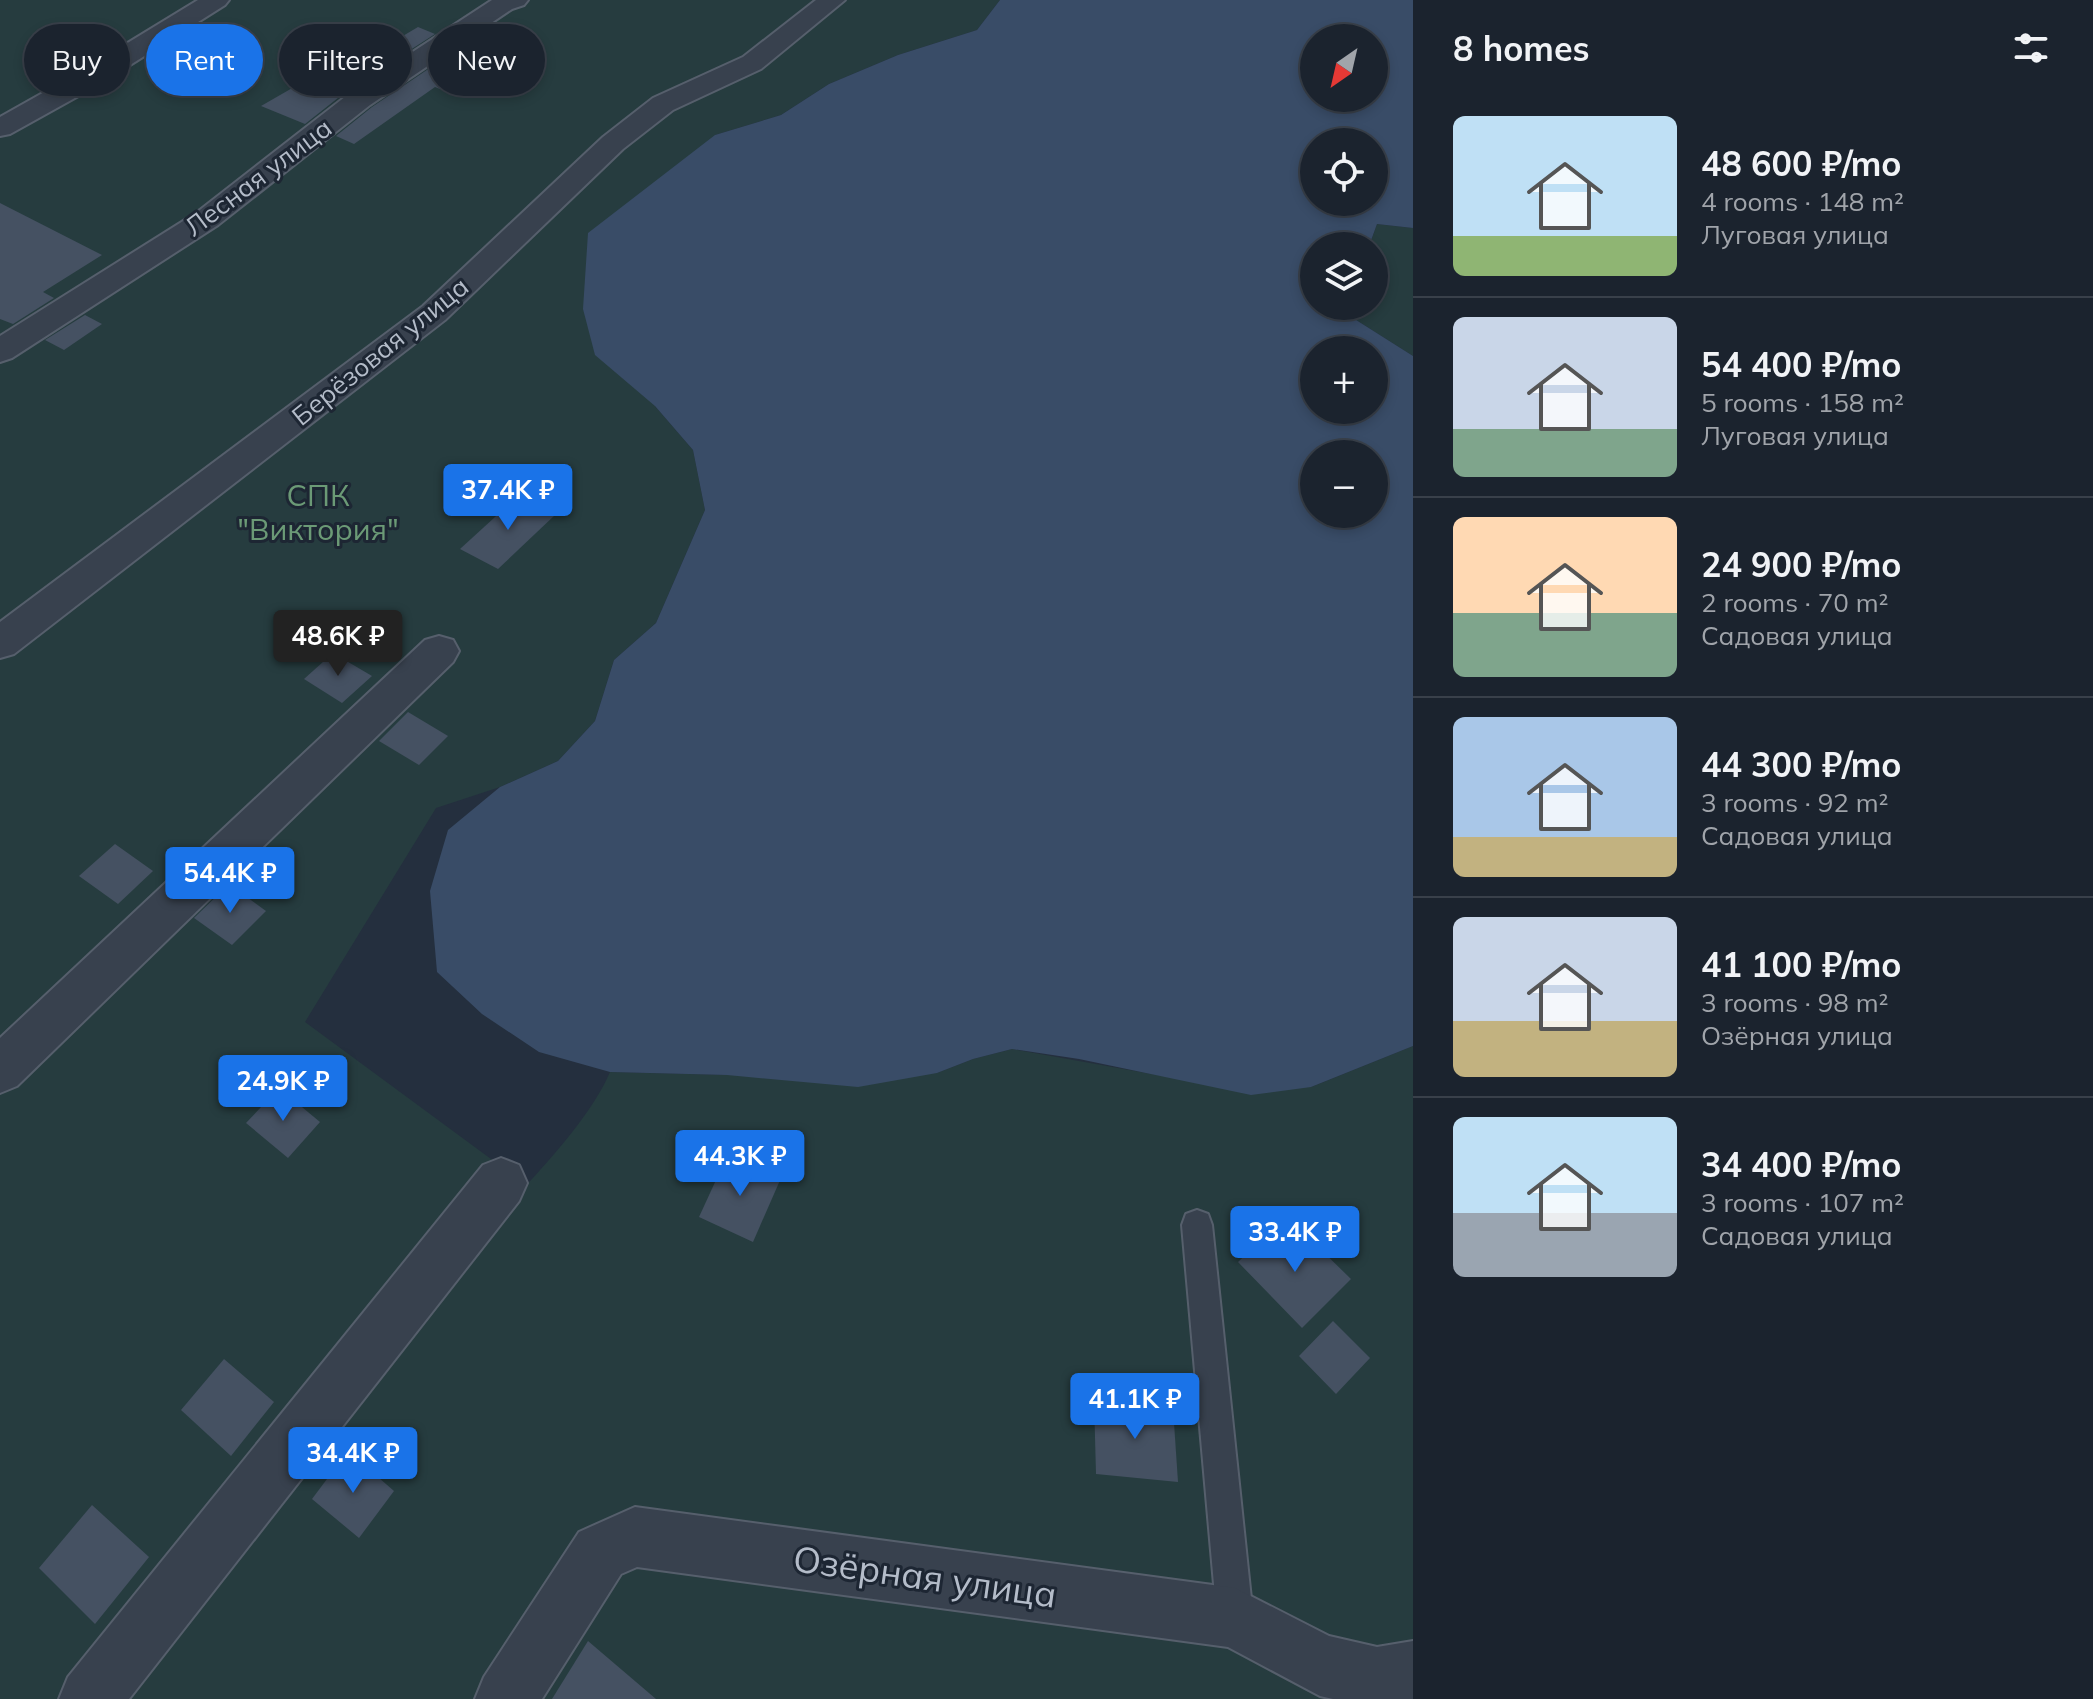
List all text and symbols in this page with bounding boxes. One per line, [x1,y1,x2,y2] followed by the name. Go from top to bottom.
[24,24,130,96] chip: Buy
[146,24,263,96] chip: Rent
[279,24,412,96] chip: Filters
[428,24,545,96] chip: New
[1300,24,1388,112] north arrow
[1300,24,1388,528] map controls
[2009,26,2053,70] icon: filters
[1453,27,1590,70] text: 8 homes
[178,111,338,243] street label: Лесная улица
[1300,128,1388,216] button: locate
[1701,142,1901,185] text: 48 600 ₽/mo
[1517,148,1613,244] icon: home
[1701,185,1904,218] text: 4 rooms · 148 m²
[1701,218,1889,251] text: Луговая улица
[1300,232,1388,320] button: layers
[285,270,475,432] street label: Берёзовая улица
[1300,336,1388,424] button: +
[1701,343,1901,386] text: 54 400 ₽/mo
[1517,349,1613,445] icon: home
[1701,386,1904,419] text: 5 rooms · 158 m²
[1701,419,1889,452] text: Луговая улица
[1300,440,1388,528] button: −
[434,464,582,532] pin: 37.4K ₽
[461,473,555,506] text: 37.4K ₽
[237,476,399,548] park label: СПК "Виктория"
[1701,543,1901,586] text: 24 900 ₽/mo
[1517,549,1613,645] icon: home
[1701,586,1888,619] text: 2 rooms · 70 m²
[264,610,412,678] pin: 48.6K ₽
[291,619,385,652] text: 48.6K ₽
[1701,619,1893,652] text: Садовая улица
[1701,743,1901,786] text: 44 300 ₽/mo
[1517,749,1613,845] icon: home
[1701,786,1888,819] text: 3 rooms · 92 m²
[1701,819,1893,852] text: Садовая улица
[156,847,304,915] pin: 54.4K ₽
[183,856,277,889] text: 54.4K ₽
[1701,943,1901,986] text: 41 100 ₽/mo
[1517,949,1613,1045] icon: home
[1701,986,1888,1019] text: 3 rooms · 98 m²
[1701,1019,1893,1052] text: Озёрная улица
[209,1055,357,1123] pin: 24.9K ₽
[236,1064,330,1097] text: 24.9K ₽
[666,1130,814,1198] pin: 44.3K ₽
[693,1139,787,1172] text: 44.3K ₽
[1701,1143,1901,1186] text: 34 400 ₽/mo
[1517,1149,1613,1245] icon: home
[1701,1186,1904,1219] text: 3 rooms · 107 m²
[1221,1206,1369,1274] pin: 33.4K ₽
[1248,1215,1342,1248] text: 33.4K ₽
[1701,1219,1893,1252] text: Садовая улица
[1061,1373,1209,1441] pin: 41.1K ₽
[1088,1382,1182,1415] text: 41.1K ₽
[279,1427,427,1495] pin: 34.4K ₽
[306,1436,400,1469] text: 34.4K ₽
[790,1535,1060,1617] street label: Озёрная улица

